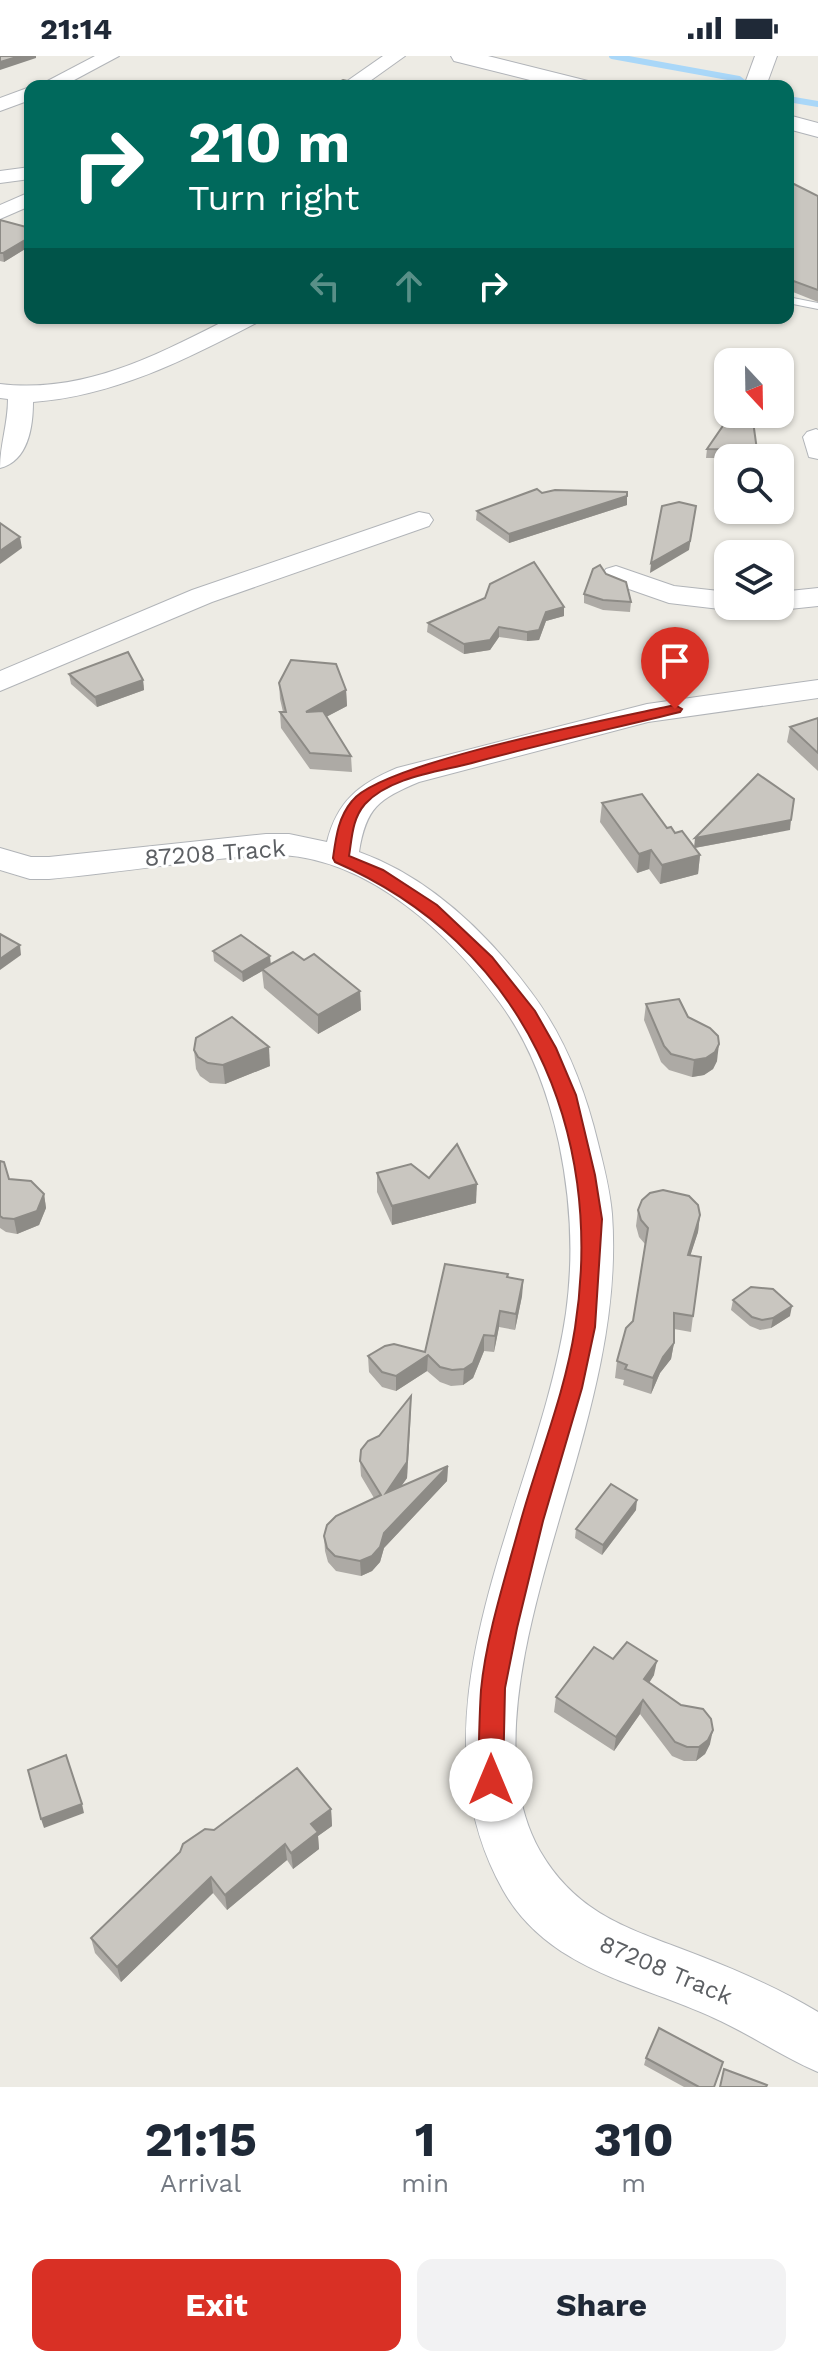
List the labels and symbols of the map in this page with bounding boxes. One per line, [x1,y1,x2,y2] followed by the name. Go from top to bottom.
[714,348,794,428] north arrow
[641,627,709,709] pin
[143,834,287,872] street label: 87208 Track
[449,1738,533,1822] position arrow
[595,1929,737,2011] street label: 87208 Track

